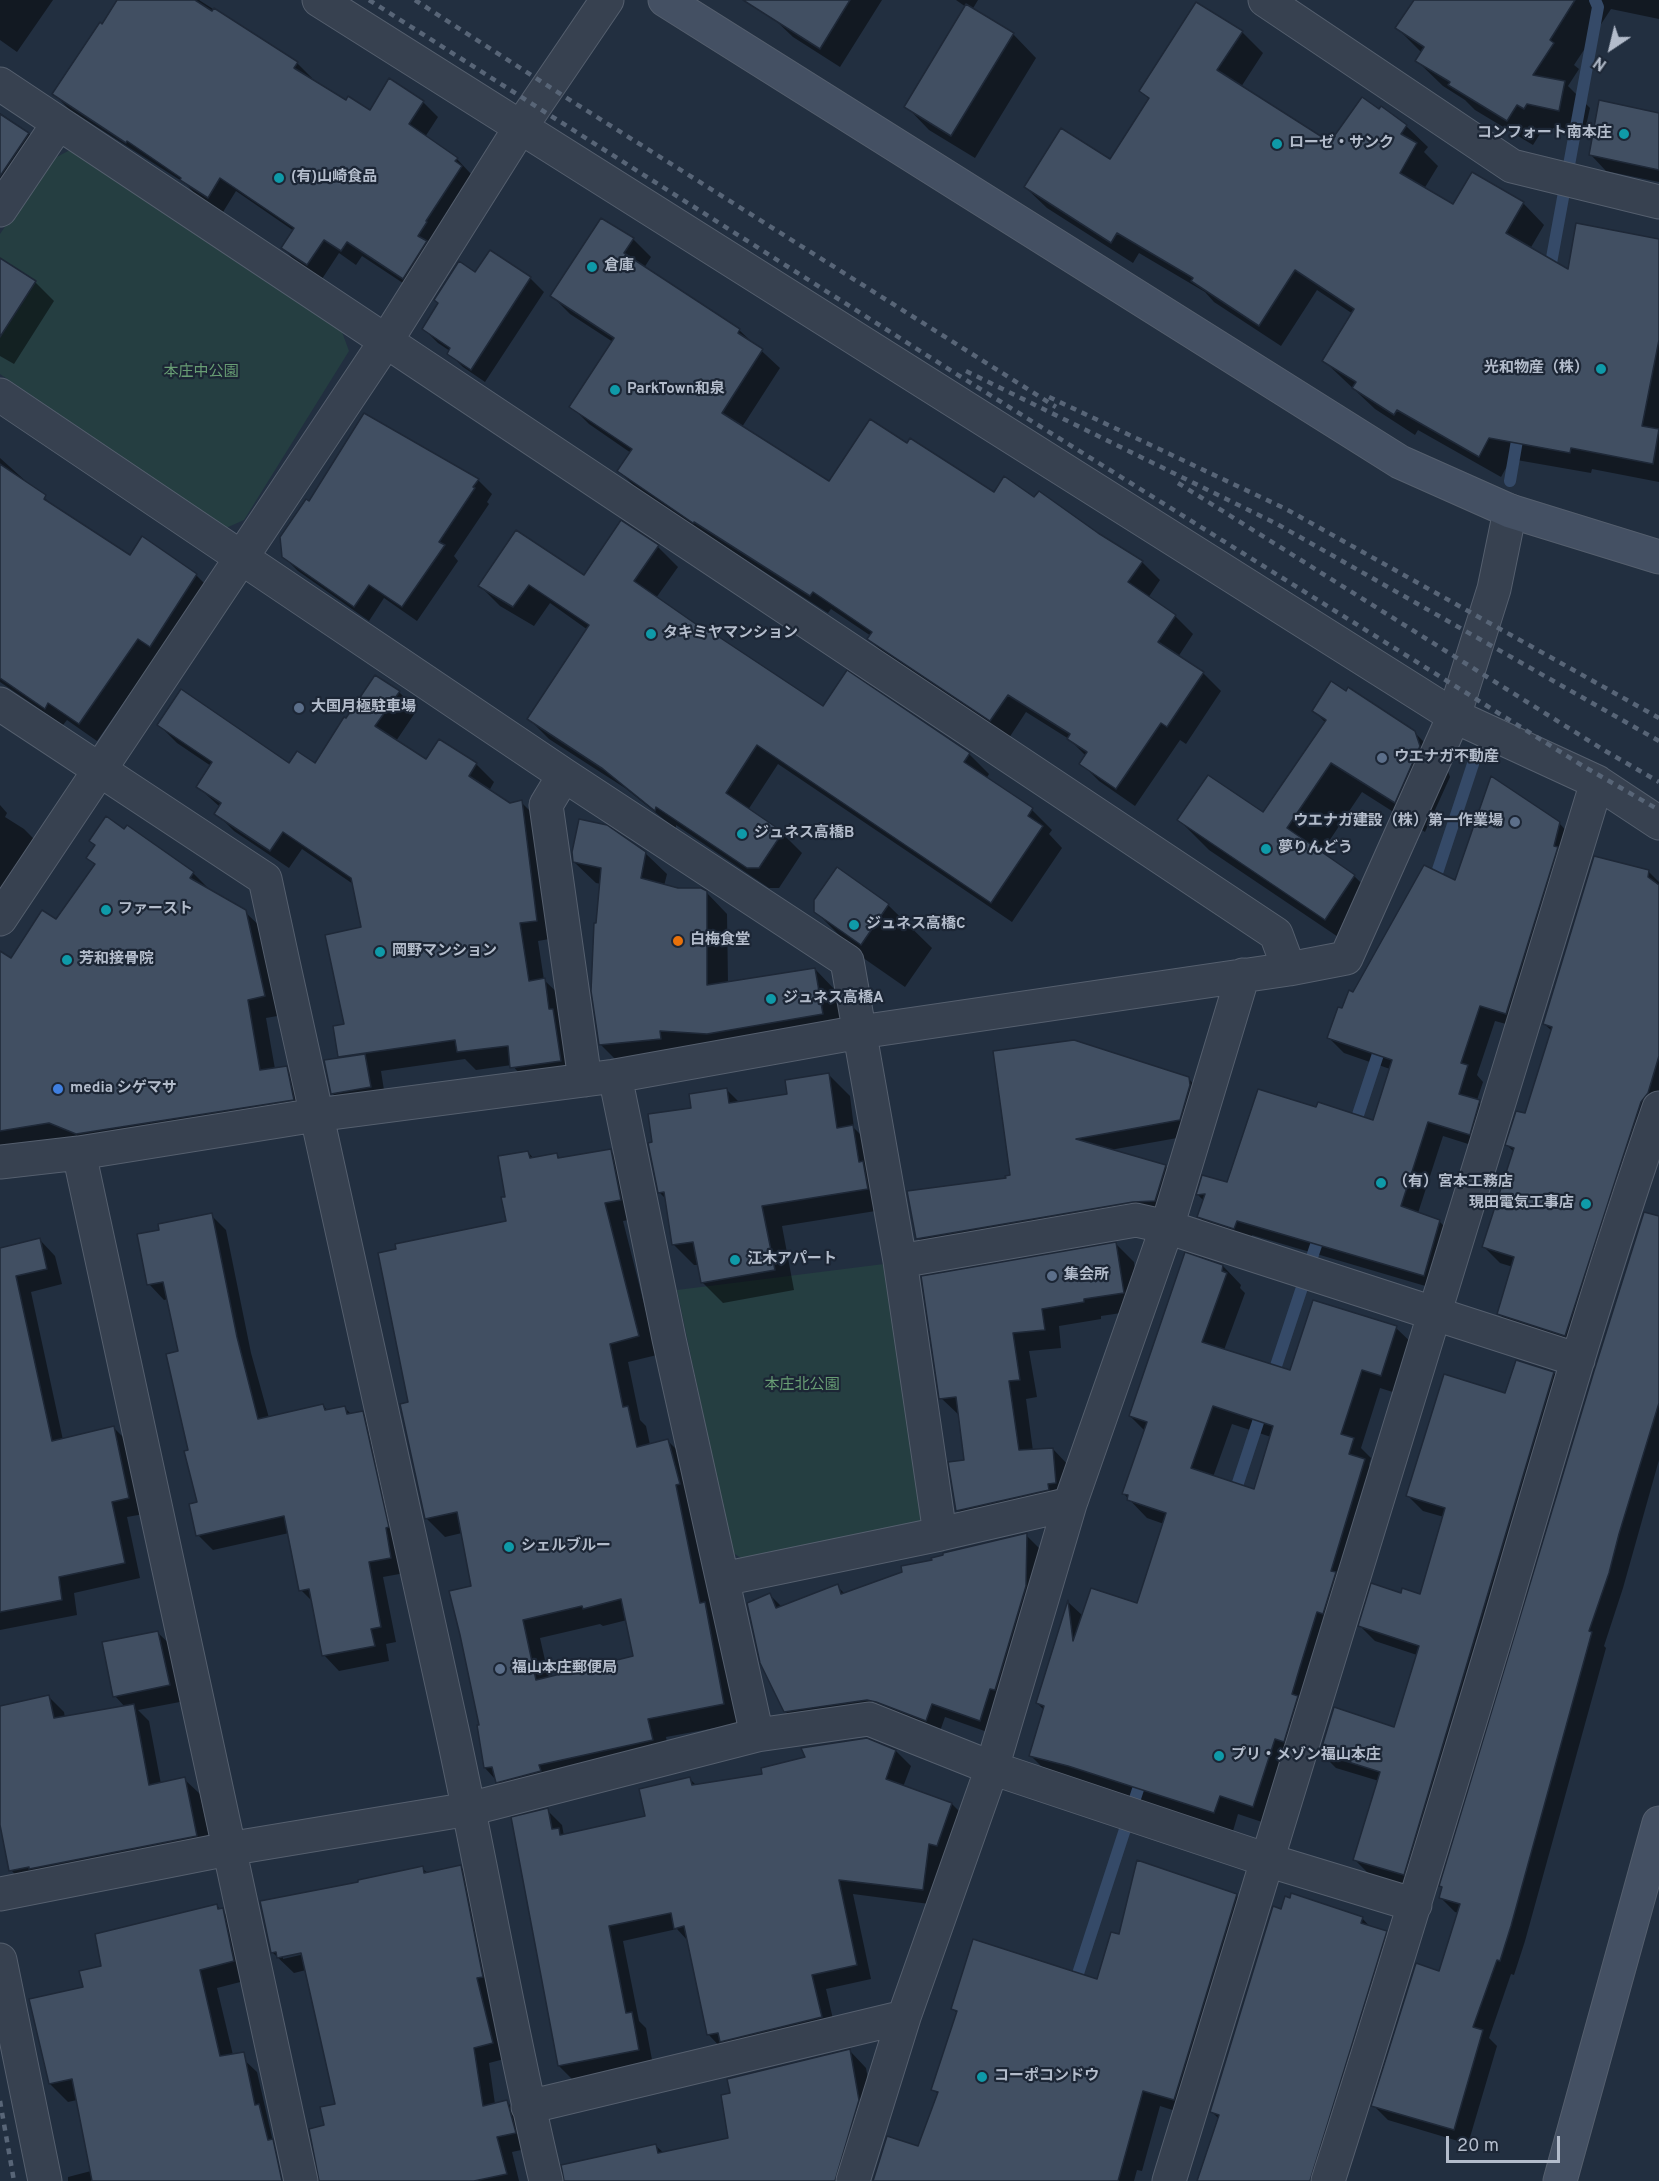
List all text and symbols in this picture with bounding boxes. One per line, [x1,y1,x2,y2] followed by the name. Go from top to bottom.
[1581,18,1641,78] north arrow
[1590,51,1611,74] text: N
[1477,125,1612,143] place label: コンフォート南本庄
[1617,127,1631,141] marker: コンフォート南本庄
[1289,135,1394,153] place label: ローゼ・サンク
[1270,137,1284,151] marker: ローゼ・サンク
[291,169,377,187] place label: (有)山崎食品
[272,171,286,185] marker: (有)山崎食品
[604,258,634,276] place label: 倉庫
[585,260,599,274] marker: 倉庫
[1484,360,1589,378] place label: 光和物産（株）
[1594,362,1608,376] marker: 光和物産（株）
[164,364,238,382] park label: 本庄中公園
[627,381,725,399] place label: ParkTown和泉
[608,383,622,397] marker: ParkTown和泉
[663,625,798,643] place label: タキミヤマンション
[644,627,658,641] marker: タキミヤマンション
[311,699,416,717] place label: 大国月極駐車場
[292,701,306,715] marker: 大国月極駐車場
[1394,749,1499,767] place label: ウエナガ不動産
[1375,751,1389,765] marker: ウエナガ不動産
[1293,813,1503,831] place label: ウエナガ建設（株）第一作業場
[1508,815,1522,829] marker: ウエナガ建設（株）第一作業場
[754,825,854,843] place label: ジュネス高橋B
[735,827,749,841] marker: ジュネス高橋B
[1278,840,1353,858] place label: 夢りんどう
[1259,842,1273,856] marker: 夢りんどう
[118,901,193,919] place label: ファースト
[99,903,113,917] marker: ファースト
[866,916,966,934] place label: ジュネス高橋C
[847,918,861,932] marker: ジュネス高橋C
[690,932,750,950] place label: 白梅食堂
[671,934,685,948] marker: 白梅食堂
[392,943,497,961] place label: 岡野マンション
[373,945,387,959] marker: 岡野マンション
[79,951,154,969] place label: 芳和接骨院
[60,953,74,967] marker: 芳和接骨院
[783,990,884,1008] place label: ジュネス高橋A
[764,992,778,1006] marker: ジュネス高橋A
[70,1080,177,1098] place label: media シゲマサ
[51,1082,65,1096] marker: media シゲマサ
[1393,1174,1513,1192] place label: （有）宮本工務店
[1374,1176,1388,1190] marker: （有）宮本工務店
[1469,1195,1574,1213] place label: 現田電気工事店
[1579,1197,1593,1211] marker: 現田電気工事店
[747,1251,837,1269] place label: 江木アパート
[728,1253,742,1267] marker: 江木アパート
[1064,1267,1109,1285] place label: 集会所
[1045,1269,1059,1283] marker: 集会所
[765,1377,839,1395] park label: 本庄北公園
[521,1538,611,1556] place label: シェルブルー
[502,1540,516,1554] marker: シェルブルー
[512,1660,617,1678] place label: 福山本庄郵便局
[493,1662,507,1676] marker: 福山本庄郵便局
[1231,1747,1381,1765] place label: プリ・メゾン福山本庄
[1212,1749,1226,1763] marker: プリ・メゾン福山本庄
[994,2068,1099,2086] place label: コーポコンドウ
[975,2070,989,2084] marker: コーポコンドウ
[1449,2124,1563,2162] scale bar
[1457,2135,1499,2158] text: 20 m

